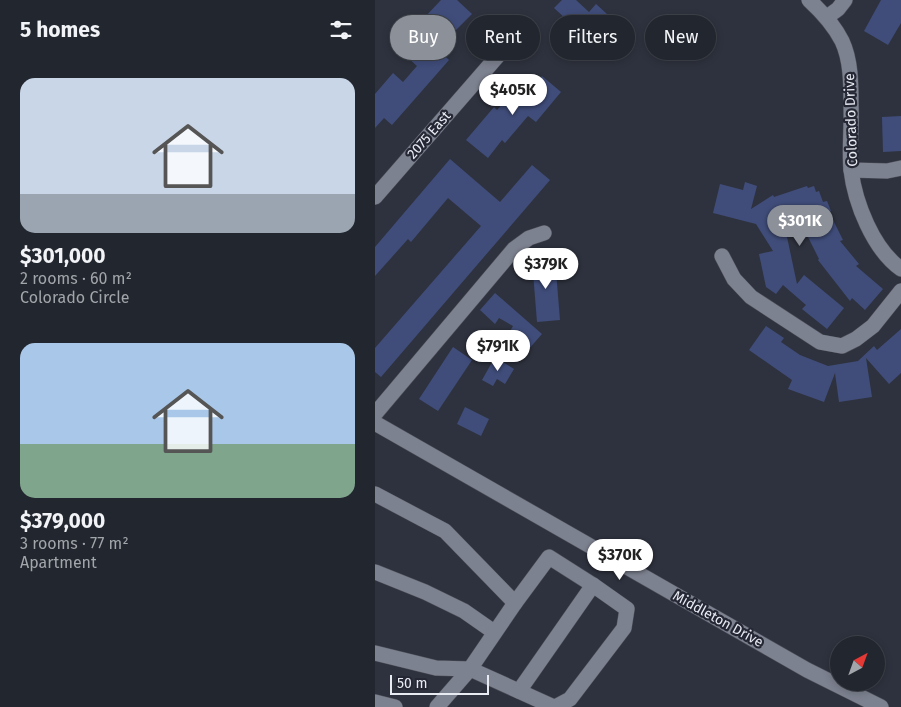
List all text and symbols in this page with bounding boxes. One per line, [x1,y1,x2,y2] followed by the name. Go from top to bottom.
[390,15,456,60] chip: Buy
[466,15,540,60] chip: Rent
[550,15,635,60] chip: Filters
[645,15,716,60] chip: New
[327,16,355,44] icon: filters
[20,17,100,43] text: 5 homes
[841,73,861,167] street label: Colorado Drive
[478,74,548,116] pin: $405K
[490,80,536,99] text: $405K
[404,107,455,162] street label: 2075 East
[143,111,233,201] icon: home
[765,204,835,247] pin: $301K
[778,211,822,230] text: $301K
[20,243,106,269] text: $301,000
[511,248,581,290] pin: $379K
[524,254,568,273] text: $379K
[20,269,132,288] text: 2 rooms · 60 m²
[20,288,130,307] text: Colorado Circle
[463,330,533,372] pin: $791K
[477,336,519,355] text: $791K
[143,376,233,466] icon: home
[20,508,105,534] text: $379,000
[20,534,129,553] text: 3 rooms · 77 m²
[585,538,655,581] pin: $370K
[598,545,642,564] text: $370K
[20,553,97,572] text: Apartment
[670,587,766,651] street label: Middleton Drive
[830,636,885,691] north arrow
[830,636,885,691] map controls
[390,672,489,695] scale bar
[397,675,428,692] text: 50 m

